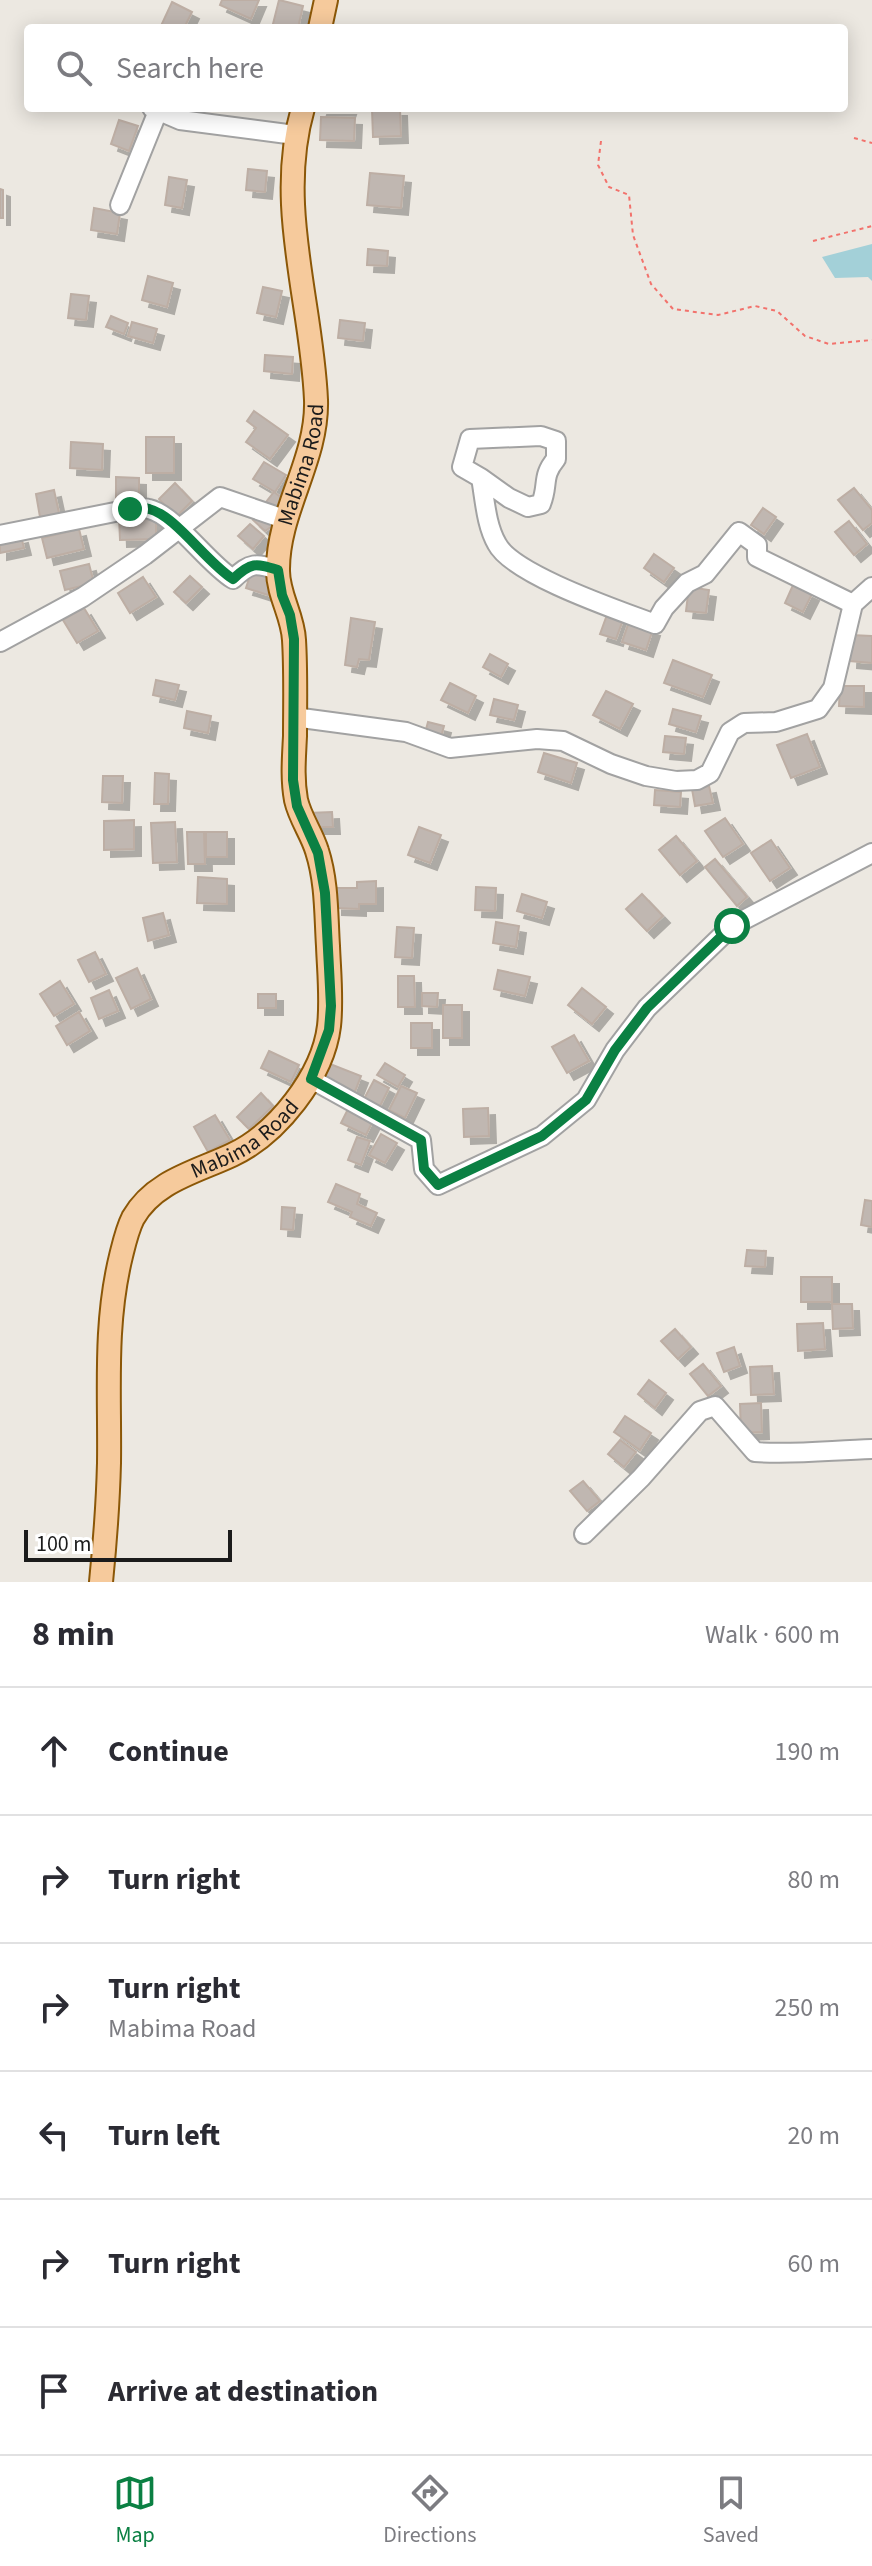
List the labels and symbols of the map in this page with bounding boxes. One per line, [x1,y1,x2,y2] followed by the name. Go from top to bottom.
[269,403,332,529] street label: Mabima Road
[112,491,148,527] route end
[714,908,750,944] route start
[186,1092,307,1187] street label: Mabima Road
[24,1526,232,1562] scale bar

